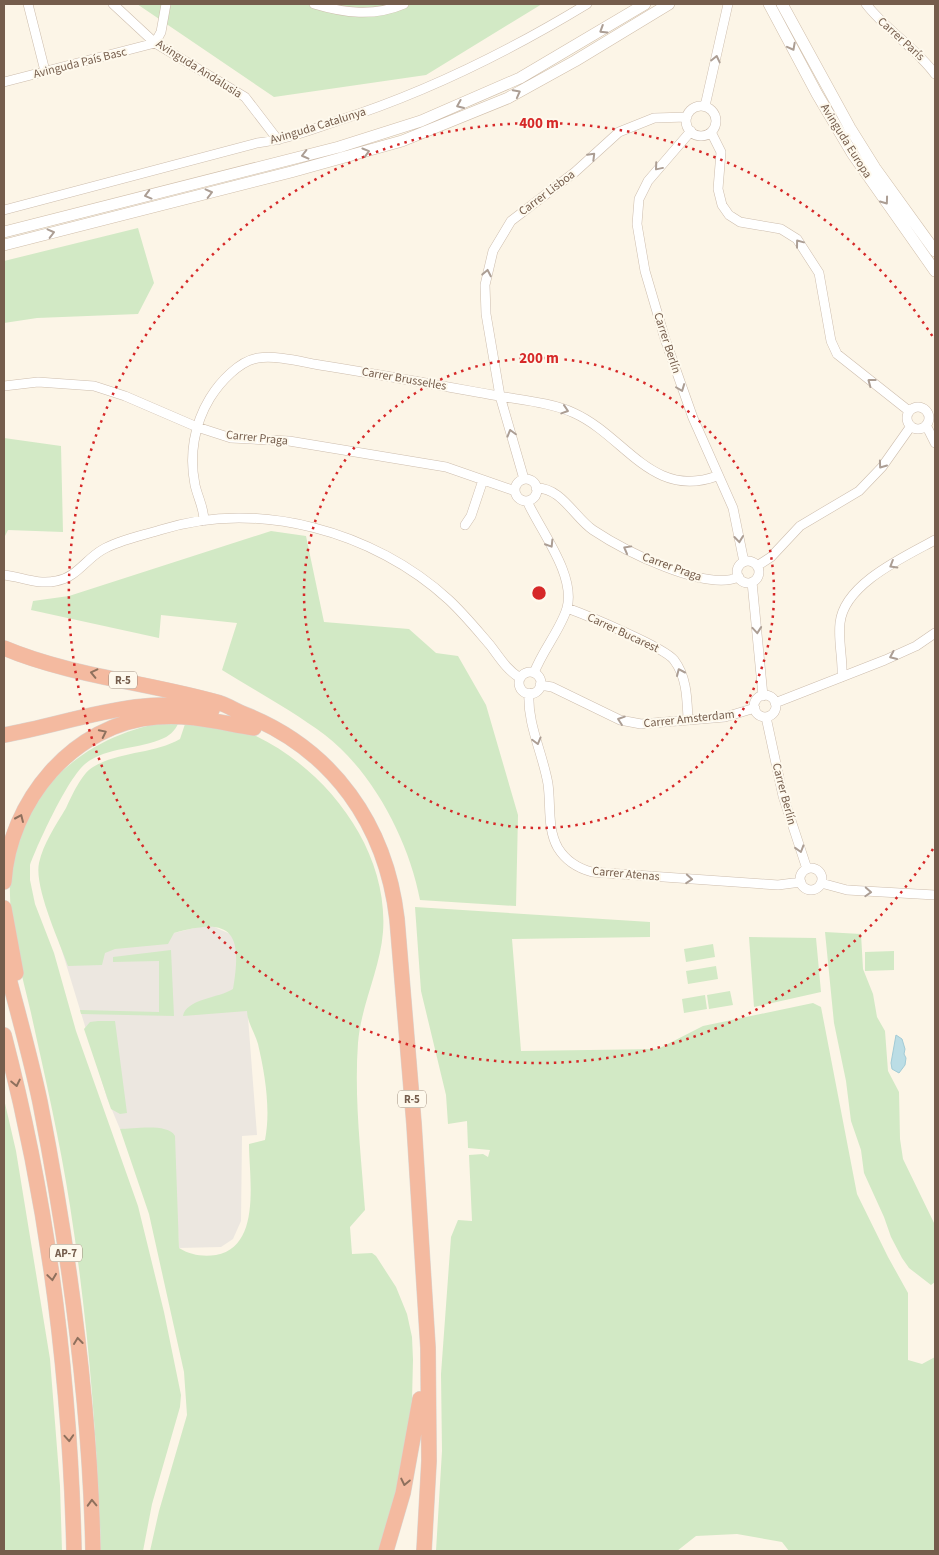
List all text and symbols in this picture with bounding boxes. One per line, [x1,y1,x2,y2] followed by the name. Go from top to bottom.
[874,13,928,65] street label: Carrer París
[600,23,609,33] one-way arrow
[153,36,245,102] street label: Avinguda Andalusia
[786,42,796,51] one-way arrow
[32,43,129,83] street label: Avinguda País Basc
[710,54,721,63] one-way arrow
[512,89,521,99] one-way arrow
[456,99,465,109] one-way arrow
[816,100,876,182] street label: Avinguda Europa
[268,103,368,149] street label: Avinguda Catalunya
[519,113,559,134] text: 400 m
[361,148,369,158] one-way arrow
[301,149,310,160] one-way arrow
[587,152,596,161] one-way arrow
[655,162,664,171] one-way arrow
[515,166,579,220] street label: Carrer Lisboa
[204,188,213,199] one-way arrow
[144,190,152,200] one-way arrow
[879,195,888,205] one-way arrow
[47,228,55,239] one-way arrow
[797,240,805,249] one-way arrow
[481,269,492,277] one-way arrow
[649,310,685,376] street label: Carrer Berlín
[519,348,559,369] text: 200 m
[360,363,448,395] street label: Carrer Brussel·les
[867,378,876,387] one-way arrow
[675,383,686,392] one-way arrow
[561,404,569,414] one-way arrow
[225,426,289,450] street label: Carrer Praga
[506,429,516,437] one-way arrow
[879,459,888,469] one-way arrow
[733,535,744,543] one-way arrow
[543,539,553,548] one-way arrow
[624,545,633,555] one-way arrow
[640,548,704,586] street label: Carrer Praga
[890,559,899,568] one-way arrow
[530,584,548,602] centre of rings
[584,609,662,657] street label: Carrer Bucarest
[752,626,763,634] one-way arrow
[889,650,898,661] one-way arrow
[90,668,99,679] one-way arrow
[676,668,686,677] one-way arrow
[109,672,137,688] road number: R-5
[643,706,735,732] street label: Carrer Amsterdam
[617,716,625,726] one-way arrow
[98,729,107,739] one-way arrow
[532,737,542,745] one-way arrow
[768,761,800,827] street label: Carrer Berlín
[14,814,25,823] one-way arrow
[794,844,804,852] one-way arrow
[592,863,660,885] street label: Carrer Atenas
[686,873,694,884] one-way arrow
[865,886,873,897] one-way arrow
[10,1078,21,1087] one-way arrow
[398,1090,426,1108] road number: R-5
[50,1244,82,1262] road number: AP-7
[46,1272,56,1281] one-way arrow
[73,1336,84,1344] one-way arrow
[63,1435,74,1443] one-way arrow
[401,1477,411,1486] one-way arrow
[87,1498,97,1506] one-way arrow

